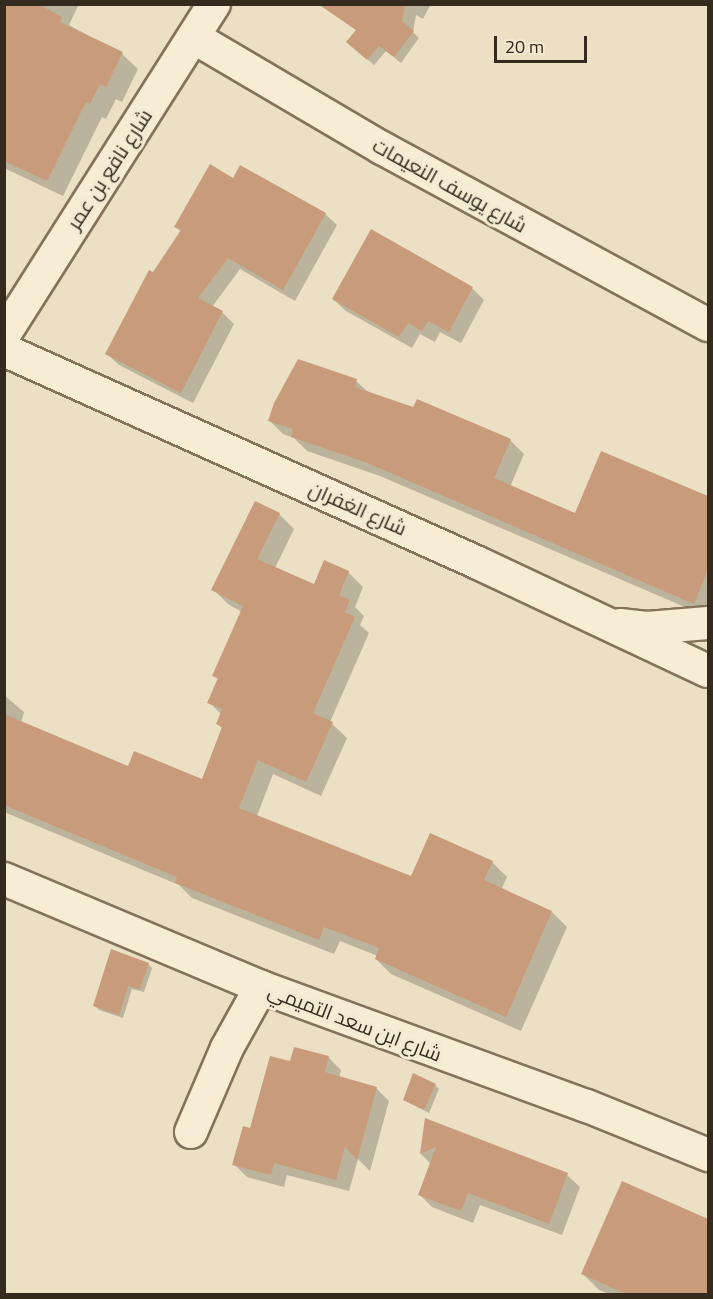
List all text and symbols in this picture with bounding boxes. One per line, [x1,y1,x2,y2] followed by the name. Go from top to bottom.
[497,24,590,62] scale bar
[505,30,544,63] text: 20 m
[61,104,157,234] street label: شارع نافع بن عمر
[369,133,531,237] street label: شارع يوسف النعيمات
[306,476,410,540] street label: شارع الغفران
[265,978,445,1066] street label: شارع ابن سعد التميمي

